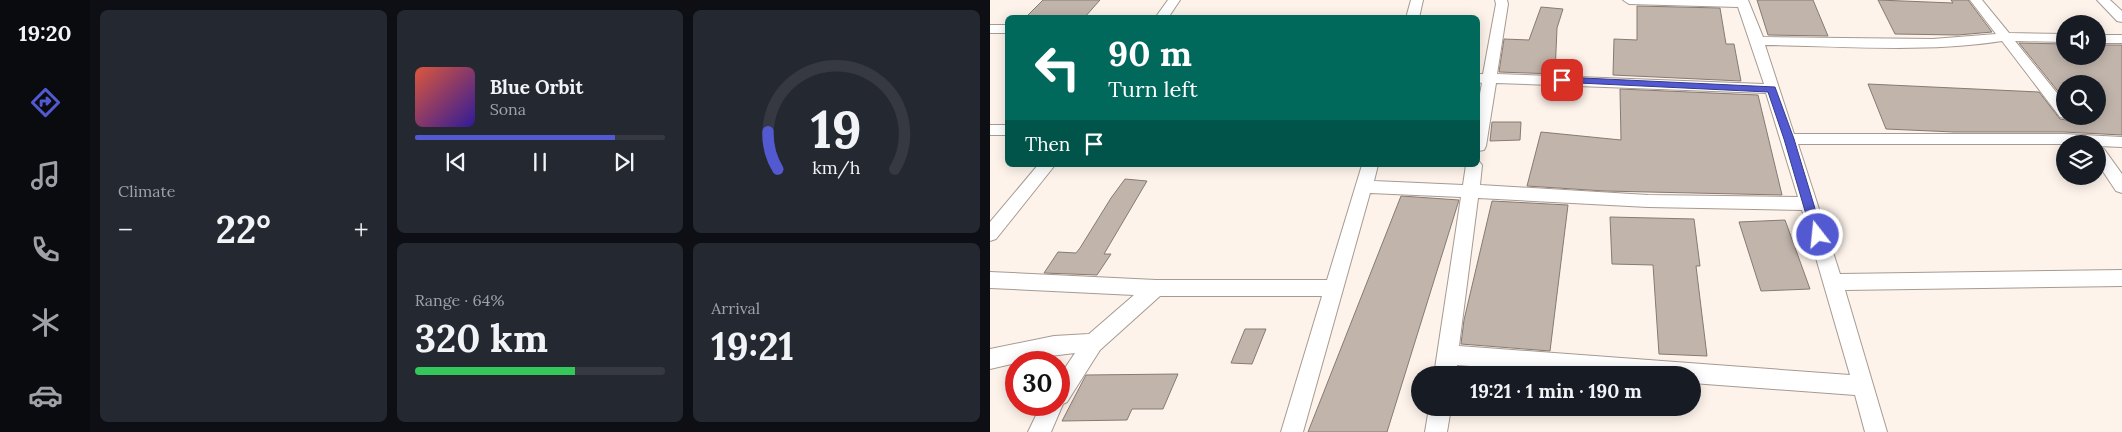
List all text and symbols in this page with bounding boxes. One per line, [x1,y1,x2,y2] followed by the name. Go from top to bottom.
[2056,15,2106,185] map controls
[2056,15,2106,65] button: sound
[19,19,71,47] text: 19:20
[1108,31,1192,76] text: 90 m
[1025,35,1090,100] icon: left
[1541,59,1583,101] pin
[1548,66,1576,94] icon: arrive
[490,75,583,99] text: Blue Orbit
[1108,75,1198,103] text: Turn left
[2056,75,2106,125] button: search
[28,85,63,120] icon: directions
[811,96,862,162] text: 19
[490,99,526,119] text: Sona
[1080,130,1108,158] icon: arrive
[1025,132,1070,156] text: Then
[2056,135,2106,185] button: layers
[442,148,470,176] icon: previous
[526,148,554,176] icon: pause
[610,148,638,176] icon: next
[813,156,861,179] text: km/h
[28,158,63,193] icon: music
[118,181,175,201] text: Climate
[216,205,271,253] text: 22°
[1791,208,1843,260] position arrow
[118,212,133,248] text: −
[354,212,369,248] text: +
[28,232,63,267] icon: phone
[415,290,504,310] text: Range · 64%
[711,298,760,318] text: Arrival
[28,305,63,340] icon: climate
[415,314,548,362] text: 320 km
[711,322,794,370] text: 19:21
[1005,351,1070,416] speed limit sign: 30
[28,378,63,413] icon: car
[1470,379,1642,403] text: 19:21 · 1 min · 190 m

